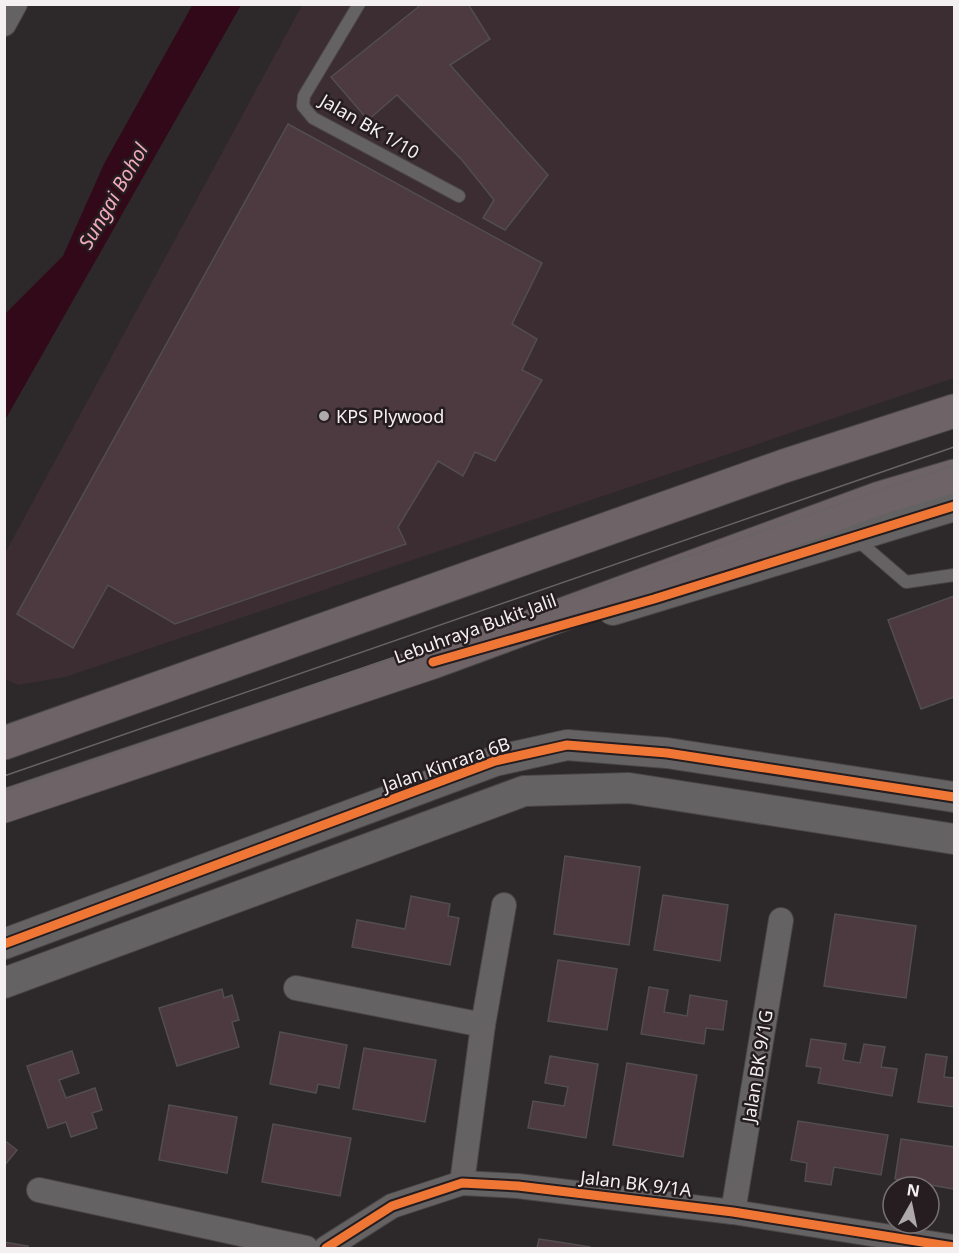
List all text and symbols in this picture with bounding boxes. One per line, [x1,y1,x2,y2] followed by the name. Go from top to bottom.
[314,87,424,164] street label: Jalan BK 1/10
[72,138,155,254] water label: Sungai Bohol
[336,404,444,428] place label: KPS Plywood
[317,409,331,423] marker: KPS Plywood
[390,587,560,669] street label: Lebuhraya Bukit Jalil
[377,731,513,798] street label: Jalan Kinrara 6B
[736,1008,778,1126] street label: Jalan BK 9/1G
[577,1164,693,1202] street label: Jalan BK 9/1A
[881,1175,941,1235] north arrow
[905,1178,921,1202] text: N

